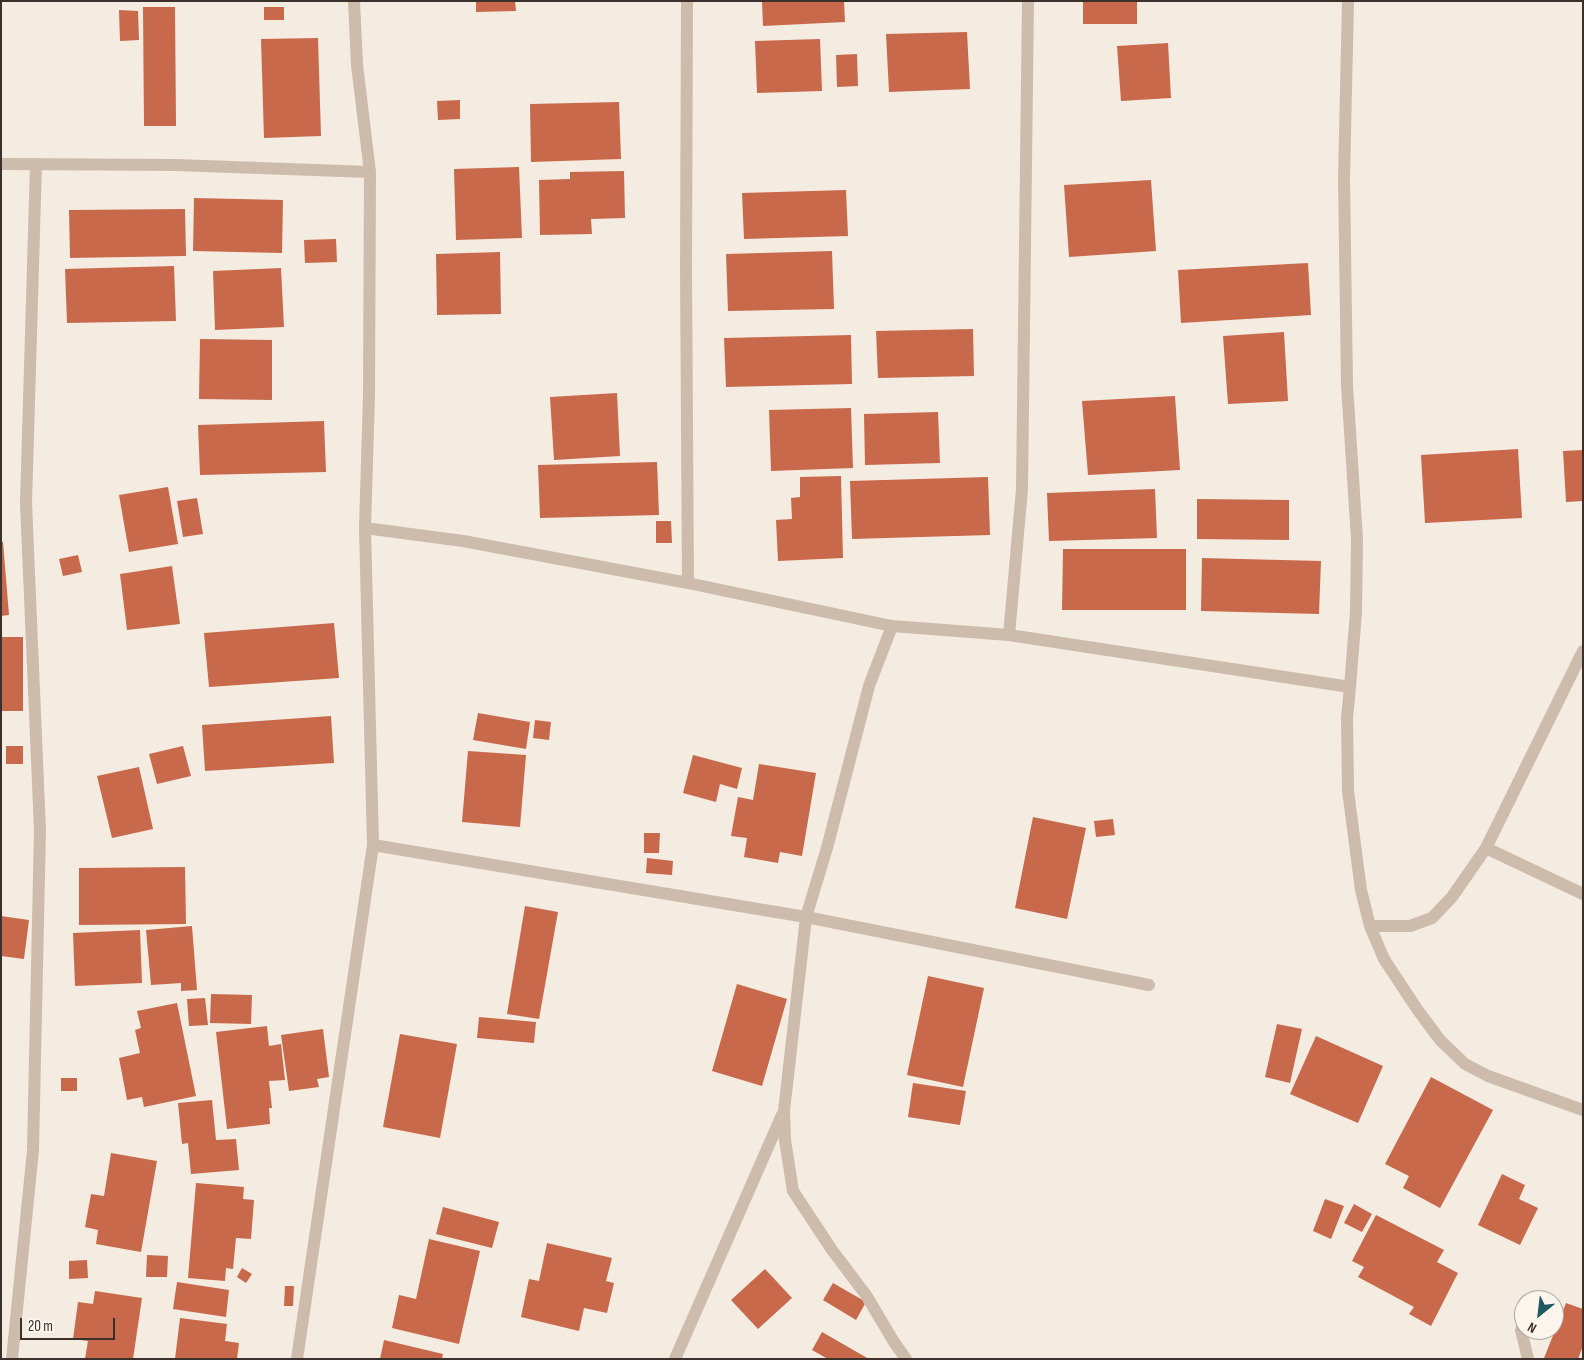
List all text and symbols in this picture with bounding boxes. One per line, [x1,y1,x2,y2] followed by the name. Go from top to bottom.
[1514,1290,1564,1340] north arrow
[22,1308,118,1340] scale bar
[28,1317,53,1336] text: 20 m
[1525,1318,1539,1337] text: N

